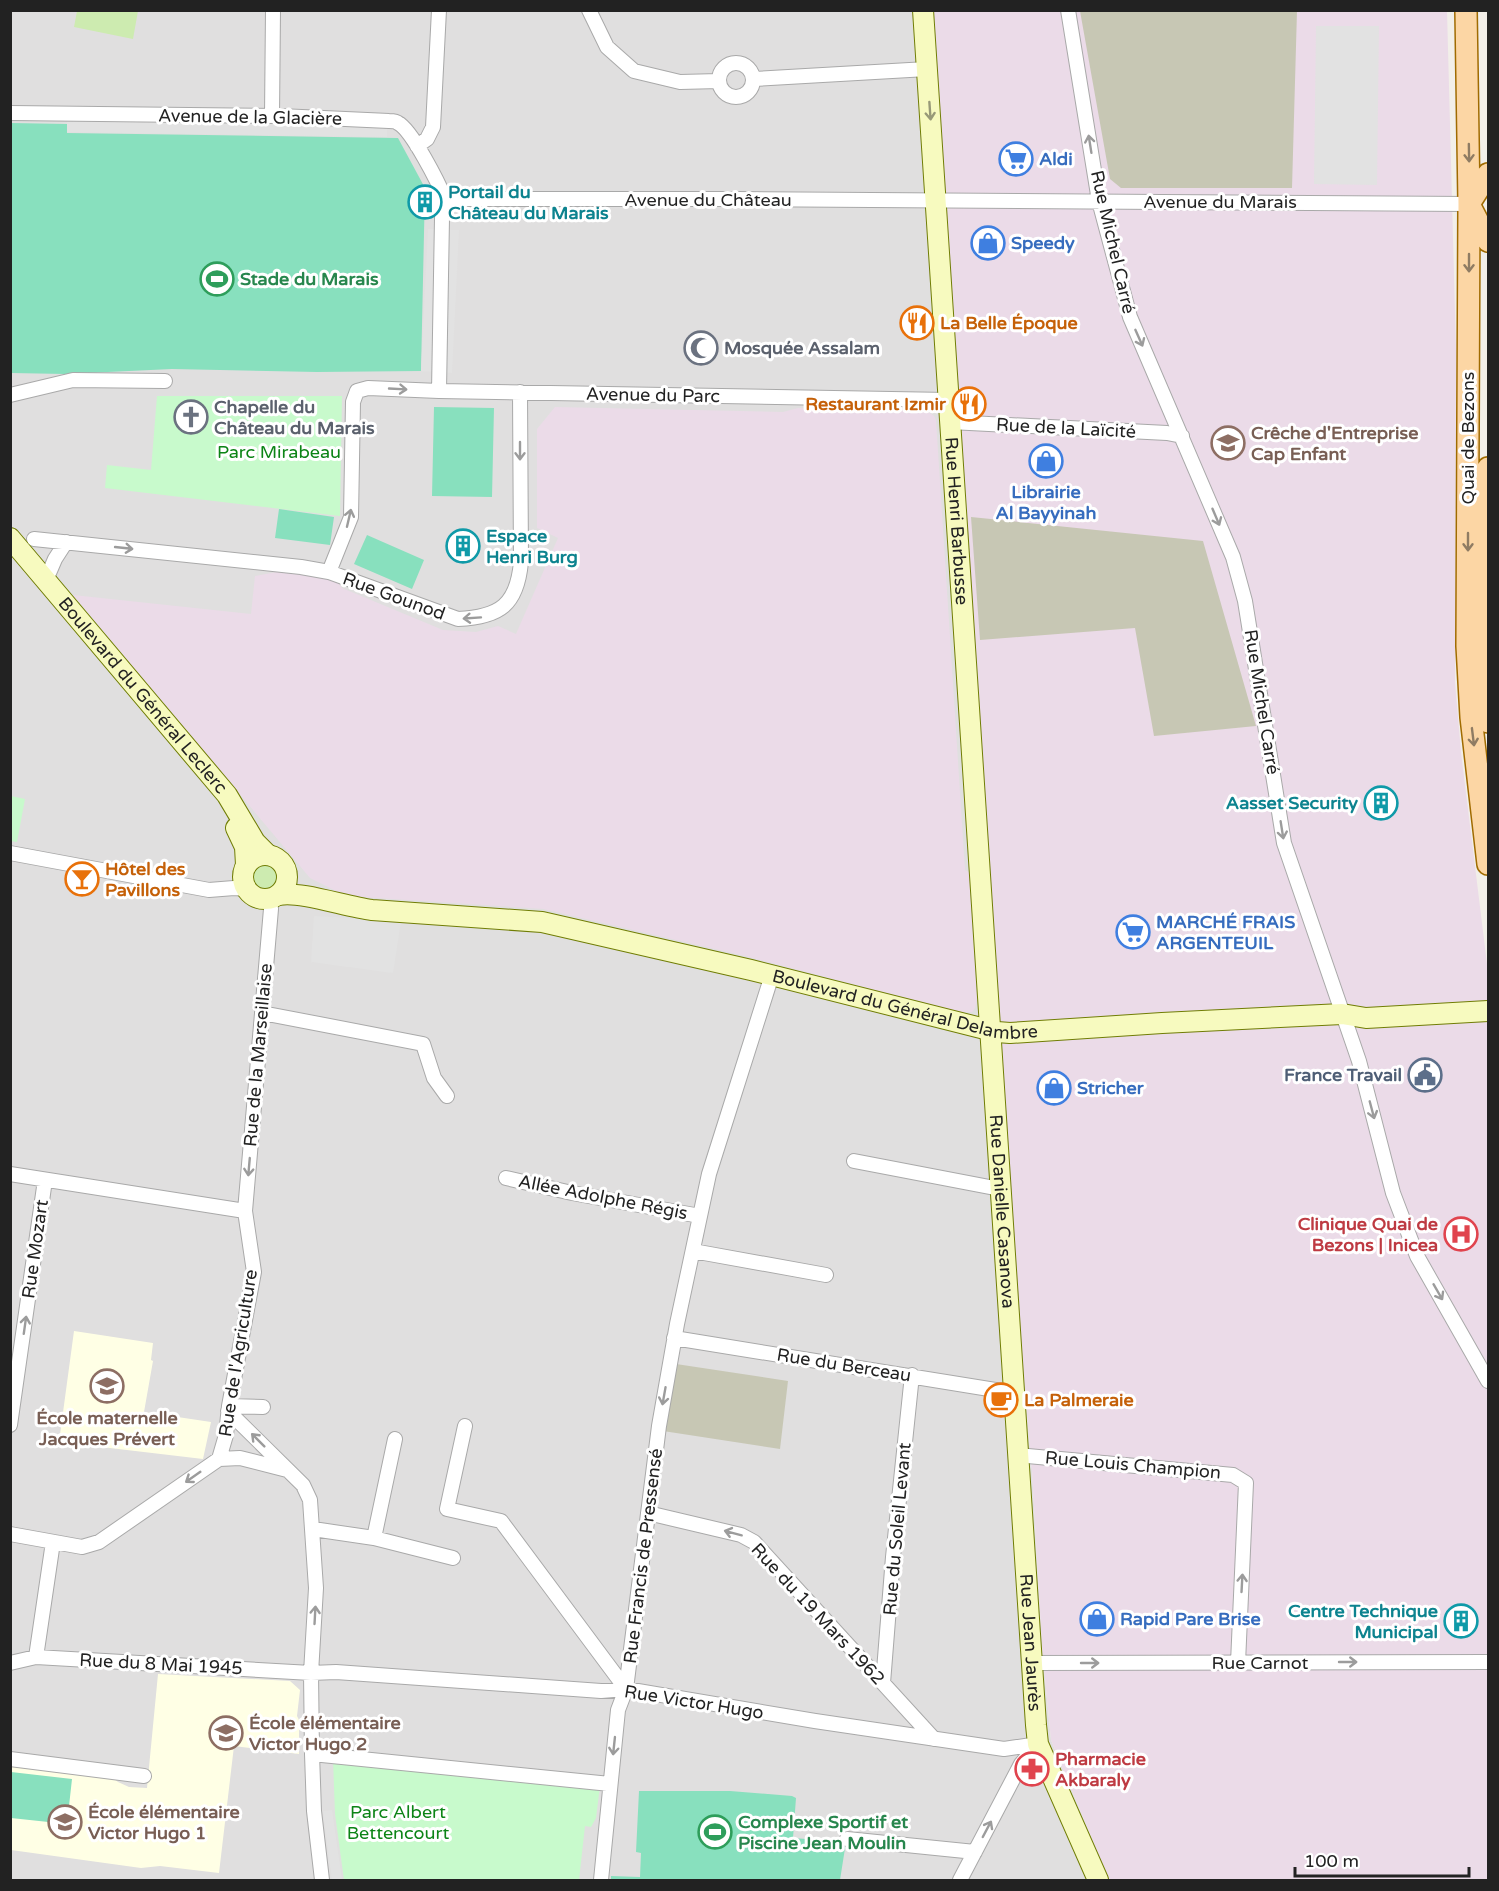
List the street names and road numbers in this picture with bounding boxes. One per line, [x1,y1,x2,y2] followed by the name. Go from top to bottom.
[158,104,342,130] street label: Avenue de la Glacière
[1086,168,1140,316] street label: Rue Michel Carré
[624,189,792,211] street label: Avenue du Château
[1143,191,1297,213] street label: Avenue du Marais
[1457,371,1479,505] street label: Quai de Bezons
[586,383,720,407] street label: Avenue du Parc
[995,413,1137,443] street label: Rue de la Laïcité
[940,436,973,606] street label: Rue Henri Barbusse
[340,567,448,625] street label: Rue Gounod
[54,593,232,798] street label: Boulevard du Général Leclerc
[1240,628,1284,776] street label: Rue Michel Carré
[239,962,277,1148] street label: Rue de la Marseillaise
[770,965,1039,1044] street label: Boulevard du Général Delambre
[985,1114,1020,1309] street label: Rue Danielle Casanova
[516,1170,690,1224] street label: Allée Adolphe Régis
[17,1198,53,1300] street label: Rue Mozart
[214,1268,262,1438] street label: Rue de l'Agriculture
[775,1344,913,1386] street label: Rue du Berceau
[878,1441,916,1616] street label: Rue du Soleil Levant
[1044,1446,1222,1484] street label: Rue Louis Champion
[619,1447,667,1665] street label: Rue Francis de Pressensé
[747,1539,889,1689] street label: Rue du 19 Mars 1962
[1015,1573,1046,1712] street label: Rue Jean Jaurès
[79,1649,243,1679] street label: Rue du 8 Mai 1945
[1212,1652,1309,1674] street label: Rue Carnot
[623,1680,765,1724] street label: Rue Victor Hugo

